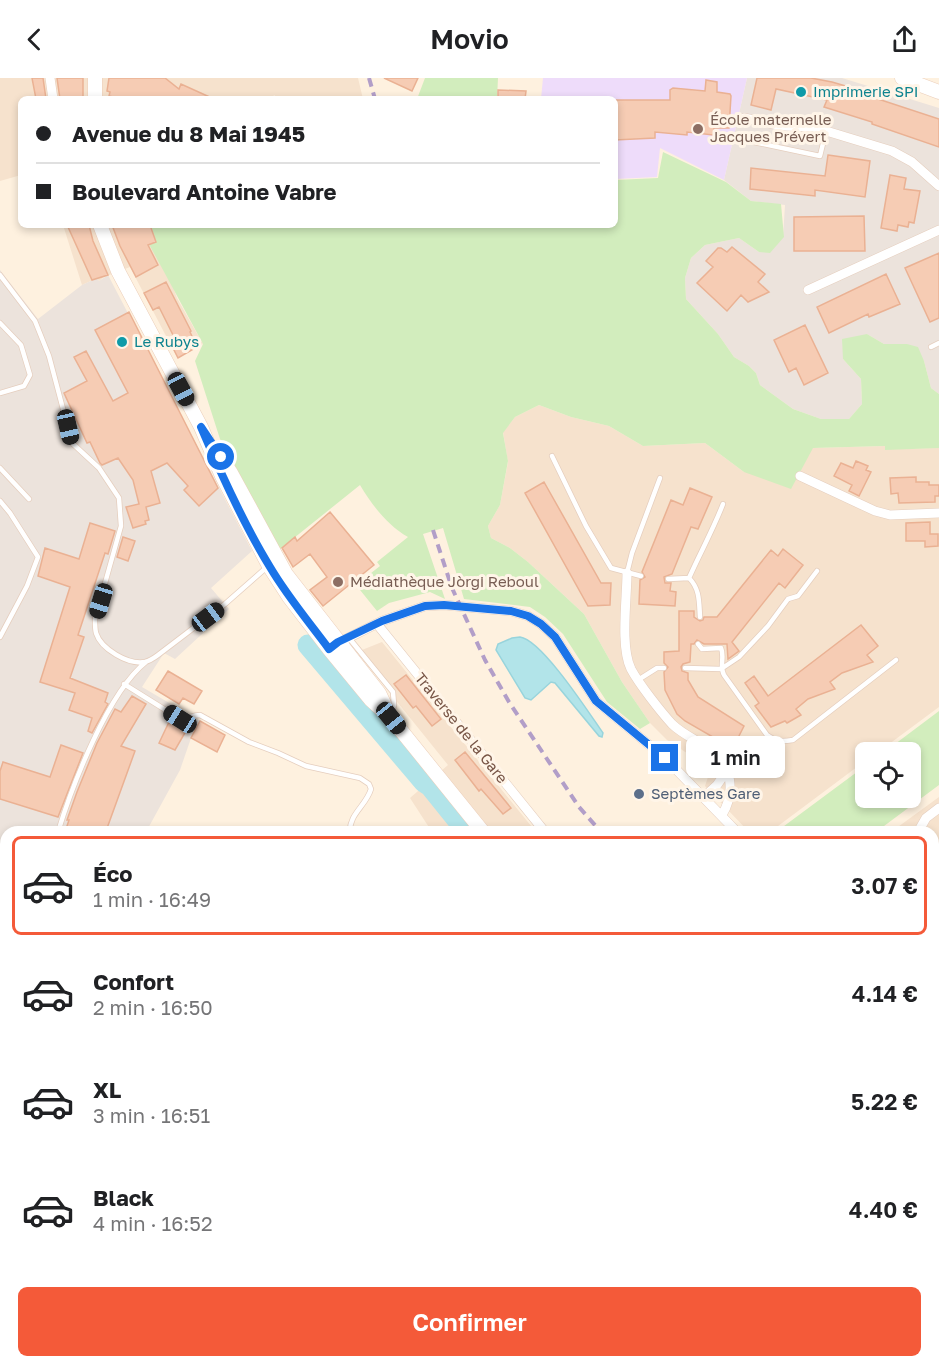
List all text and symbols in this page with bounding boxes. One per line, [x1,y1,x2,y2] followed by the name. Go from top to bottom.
[18,23,51,56] icon: back
[430,23,509,55] text: Movio
[888,23,921,56] icon: share
[813,82,919,100] place label: Imprimerie SPI
[794,85,808,99] marker: Imprimerie SPI
[710,110,832,145] place label: École maternelle Jacques Prévert
[72,120,305,147] text: Avenue du 8 Mai 1945
[691,122,705,136] marker: École maternelle Jacques Prévert
[72,178,337,205] text: Boulevard Antoine Vabre
[134,332,199,350] place label: Le Rubys
[115,335,129,349] marker: Le Rubys
[165,369,197,409] car
[55,407,81,447] car
[207,443,234,470] route start
[350,572,539,590] place label: Médiathèque Jòrgi Reboul
[331,575,345,589] marker: Médiathèque Jòrgi Reboul
[87,581,115,621] car
[188,599,228,635] car
[412,668,512,787] street label: Traverse de la Gare
[373,698,409,738] car
[160,702,200,736] car
[686,737,785,779] callout: 1 min
[855,742,921,808] map controls
[855,742,921,808] button: locate
[651,744,678,771] route end
[710,745,761,769] text: 1 min
[651,784,761,802] place label: Septèmes Gare
[632,787,646,801] marker: Septèmes Gare
[21,859,75,913] icon: car
[93,860,132,887] text: Éco
[851,872,918,899] text: 3.07 €
[93,887,211,911] text: 1 min · 16:49
[21,967,75,1021] icon: car
[93,968,174,995] text: Confort
[852,980,918,1007] text: 4.14 €
[93,995,213,1019] text: 2 min · 16:50
[21,1075,75,1129] icon: car
[93,1076,121,1103] text: XL
[851,1088,918,1115] text: 5.22 €
[93,1103,210,1127] text: 3 min · 16:51
[21,1183,75,1237] icon: car
[93,1184,154,1211] text: Black
[849,1196,918,1223] text: 4.40 €
[93,1211,213,1235] text: 4 min · 16:52
[18,1287,921,1356] button: Confirmer

